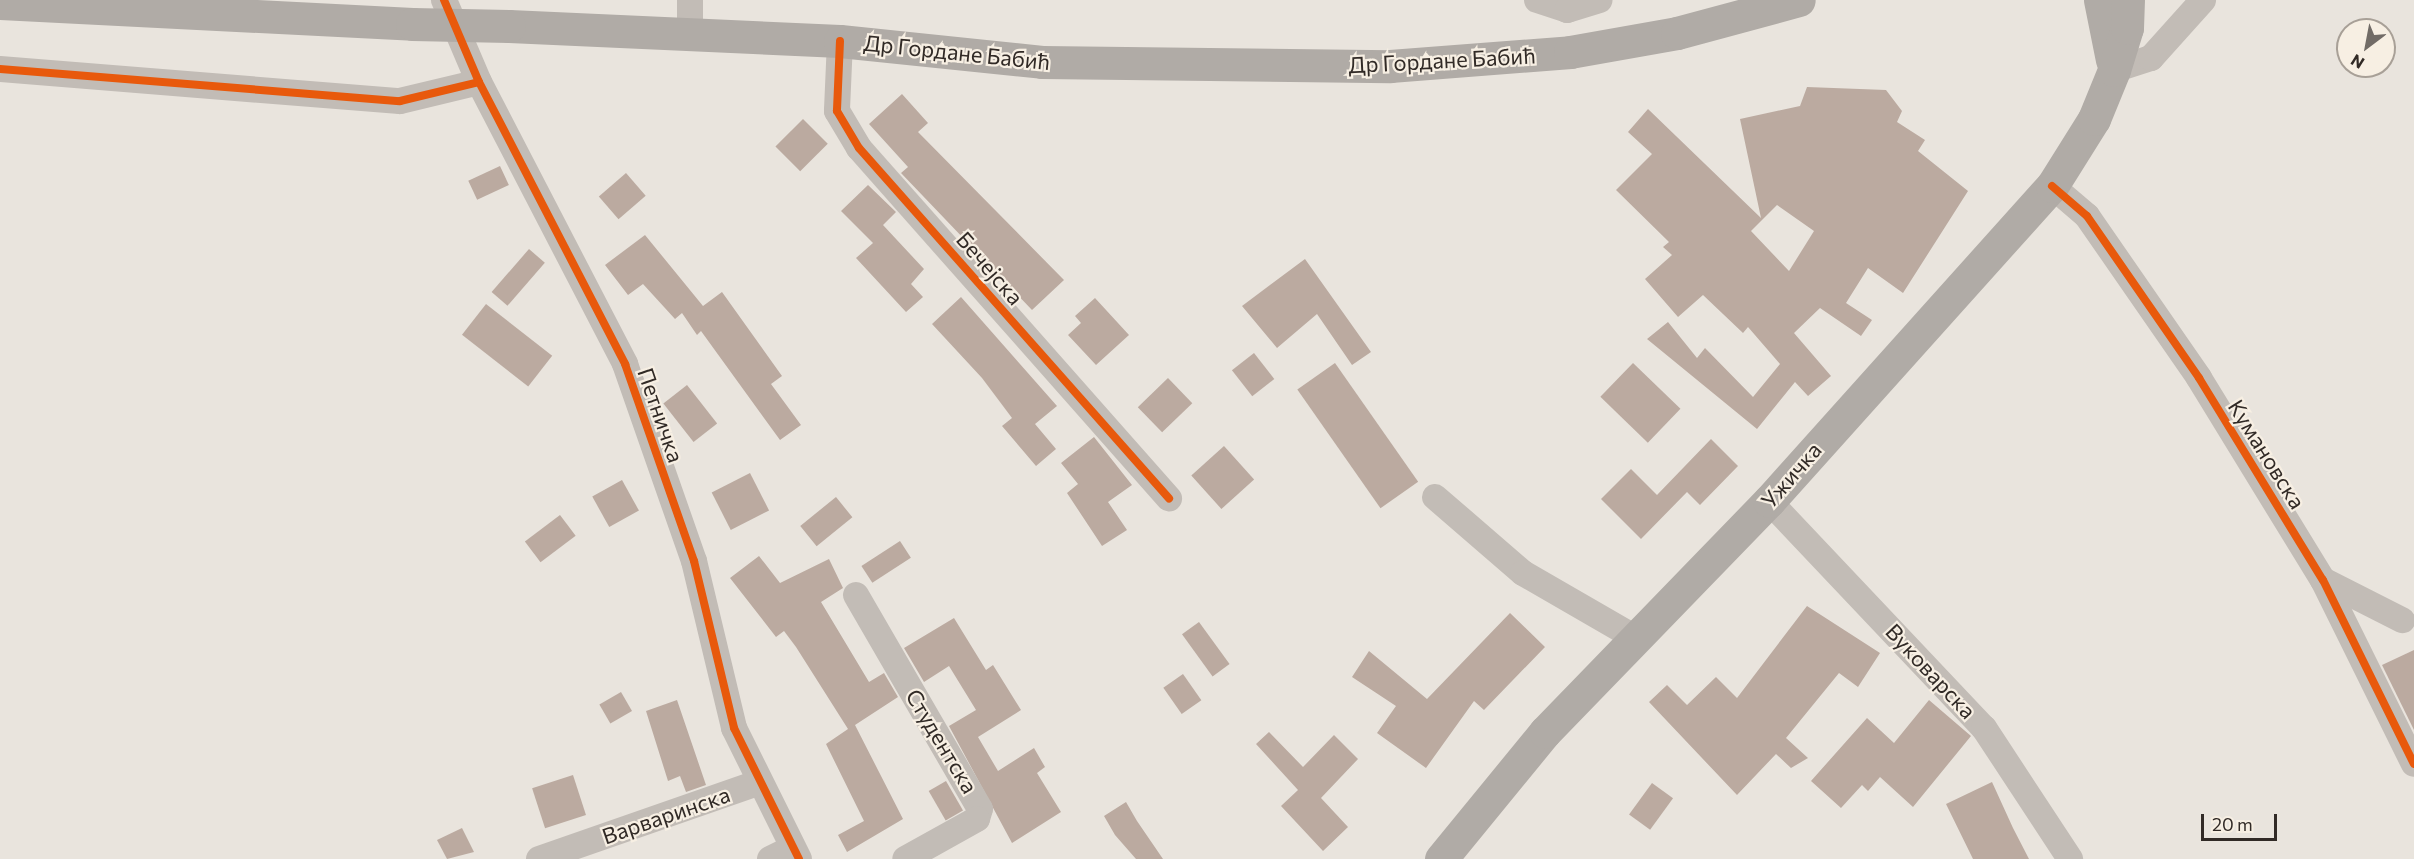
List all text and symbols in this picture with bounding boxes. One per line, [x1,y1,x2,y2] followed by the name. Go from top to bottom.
[2336,18,2396,78] north arrow
[862,29,1052,75] street label: Др Гордане Бабић
[1348,42,1536,78] street label: Др Гордане Бабић
[2347,51,2367,73] text: N
[951,226,1029,310] street label: Бечејска
[633,364,689,466] street label: Петничка
[2223,395,2311,513] street label: Кумановска
[1755,437,1827,513] street label: Ужичка
[1880,618,1982,724] street label: Вуковарска
[901,684,983,798] street label: Студентска
[599,781,733,849] street label: Варваринска
[2204,802,2280,840] scale bar
[2212,813,2253,835] text: 20 m

